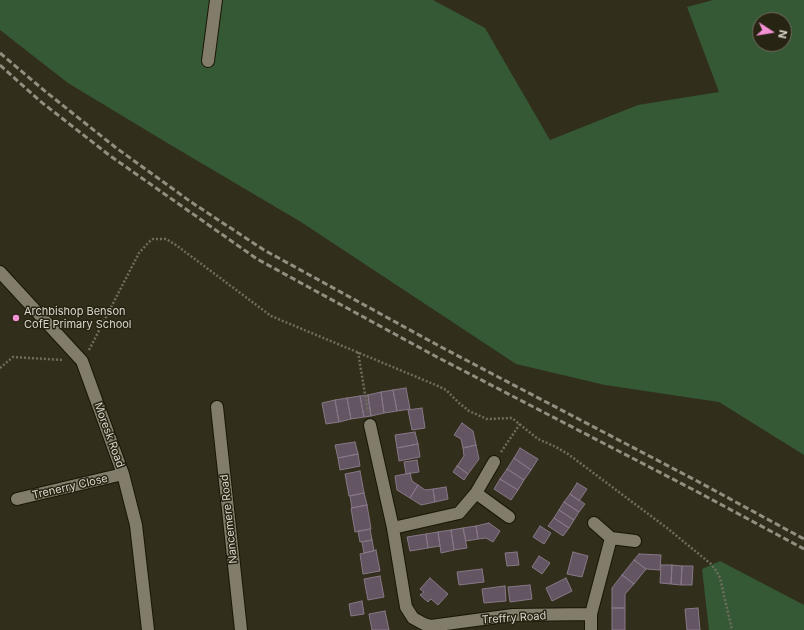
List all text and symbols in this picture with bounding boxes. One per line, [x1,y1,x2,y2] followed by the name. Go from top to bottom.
[752,12,792,52] north arrow
[775,29,790,40] text: N
[24,305,132,331] place label: Archbishop Benson CofE Primary School
[11,313,21,323] marker: Archbishop Benson CofE Primary School
[91,401,127,469] street label: Moresk Road
[31,472,109,502] street label: Trenerry Close
[218,474,240,564] street label: Nancemere Road
[481,609,547,627] street label: Treffry Road

